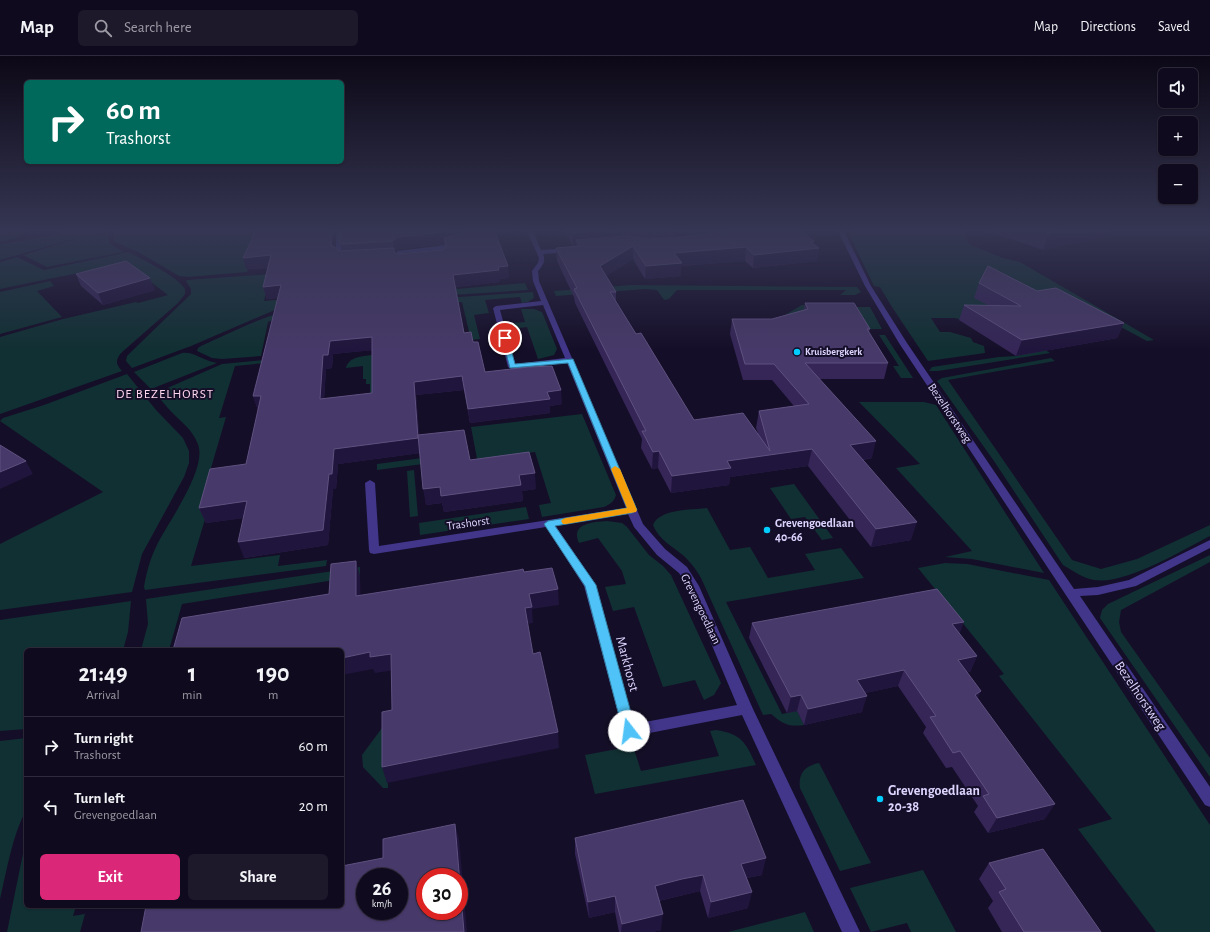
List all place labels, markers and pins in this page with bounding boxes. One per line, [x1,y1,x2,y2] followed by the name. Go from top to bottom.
[488,321,522,355] pin
[792,347,802,357] marker: Kruisbergkerk
[805,347,862,357] place label: Kruisbergkerk
[775,517,854,543] place label: Grevengoedlaan 40-66
[762,525,772,535] marker: Grevengoedlaan 40-66
[888,784,980,814] place label: Grevengoedlaan 20-38
[875,794,885,804] marker: Grevengoedlaan 20-38

